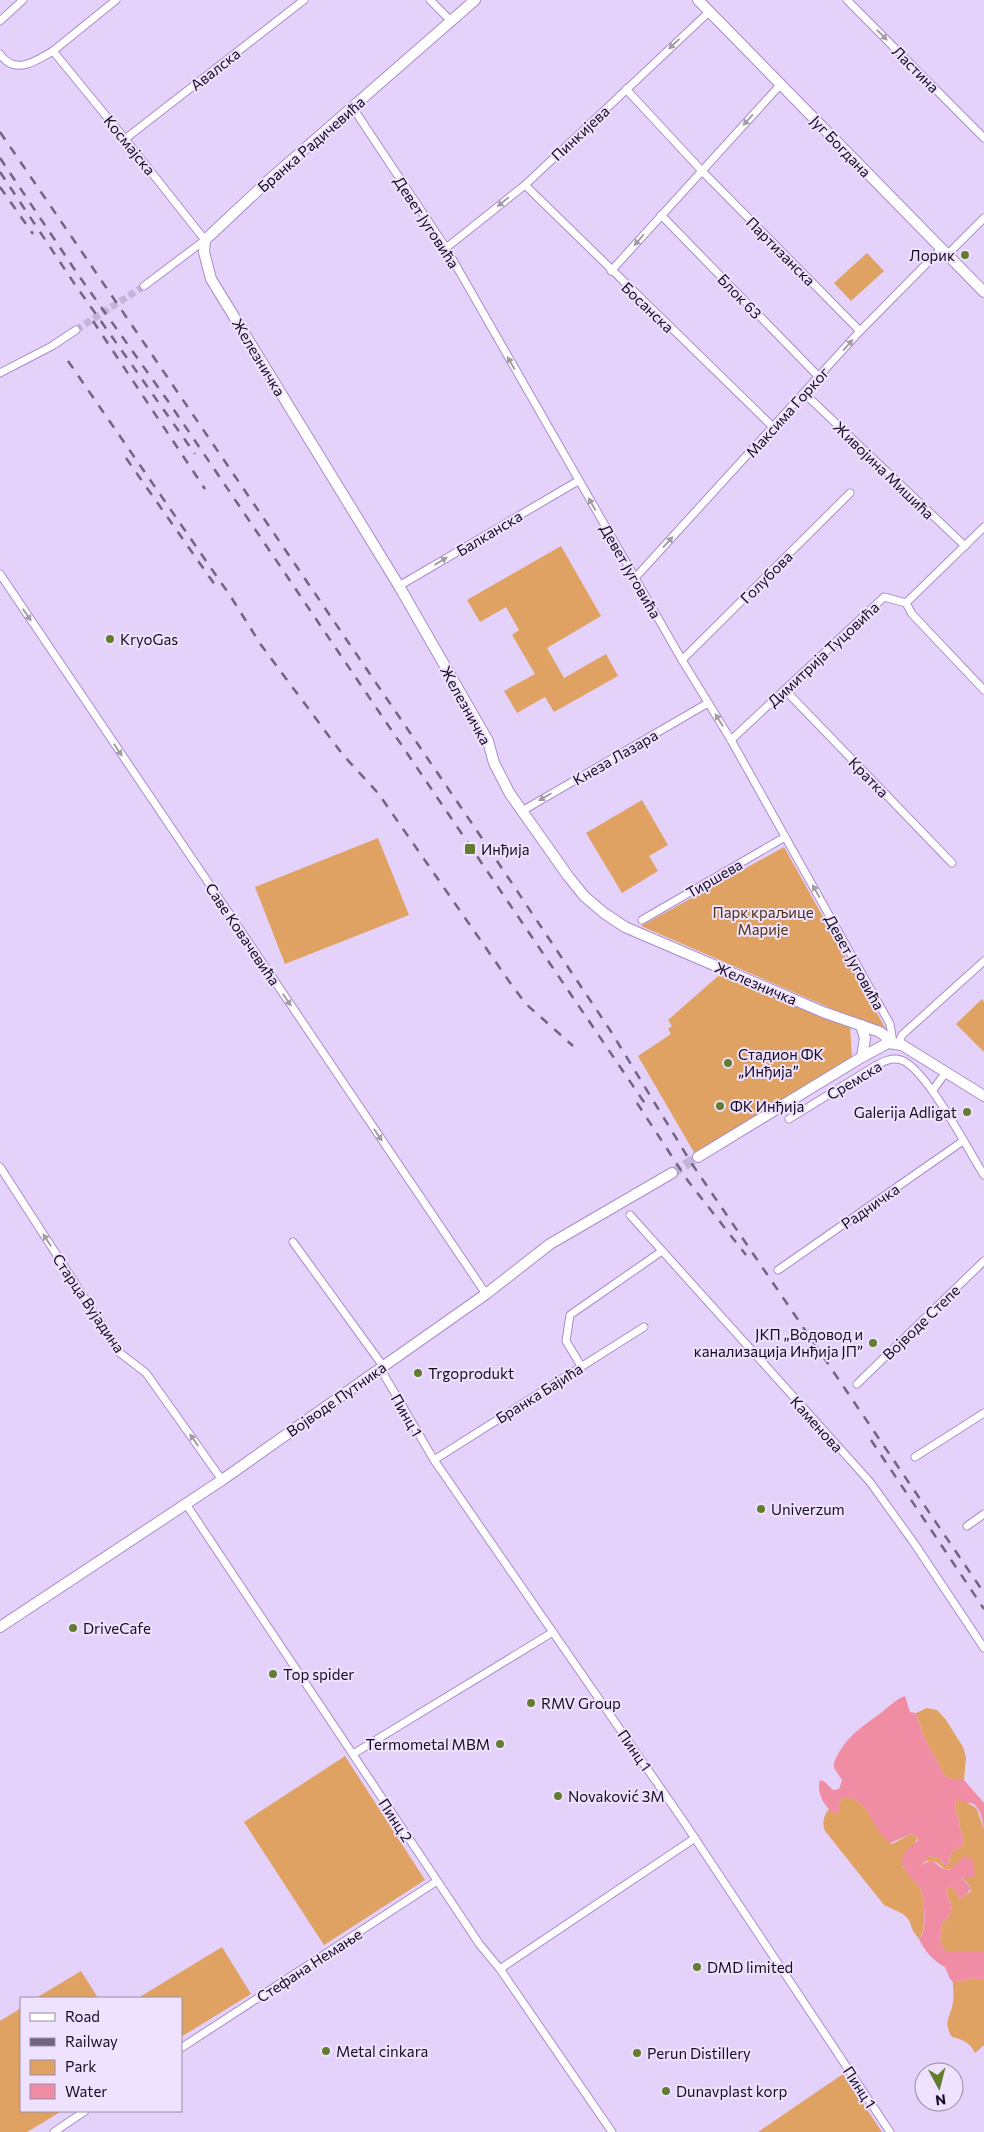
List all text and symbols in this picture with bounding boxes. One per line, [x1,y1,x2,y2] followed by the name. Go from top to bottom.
[875,28,887,40] one-way arrow
[668,38,680,50] one-way arrow
[889,42,943,96] street label: Ластина
[187,44,243,94] street label: Авалска
[254,92,368,196] street label: Бранка Радичевића
[547,102,613,164] street label: Пинкијева
[807,111,875,181] street label: Југ Богдана
[101,112,159,178] street label: Космајска
[742,113,754,125] one-way arrow
[391,173,463,271] street label: Девет Југовића
[497,197,510,208] one-way arrow
[743,213,819,289] street label: Партизанска
[633,233,644,246] one-way arrow
[909,246,955,264] place label: Лорик
[959,249,971,261] marker: Лорик
[714,270,766,322] street label: Блок 63
[618,278,678,336] street label: Босанска
[229,315,289,399] street label: Железничка
[843,338,854,351] one-way arrow
[507,356,516,370] one-way arrow
[742,363,833,461] street label: Максима Горког
[830,417,938,523] street label: Живојина Мишића
[588,496,596,511] one-way arrow
[453,506,525,560] street label: Балканска
[597,521,665,621] street label: Девет Југовића
[662,537,674,549] one-way arrow
[736,547,796,607] street label: Голубова
[435,557,448,566] one-way arrow
[764,598,882,710] street label: Димитрија Туцовића
[22,608,32,622] one-way arrow
[120,630,178,648] place label: KryoGas
[104,633,116,645] marker: KryoGas
[437,662,495,748] street label: Железничка
[714,713,723,726] one-way arrow
[569,725,661,789] street label: Кнеза Лазара
[113,743,123,756] one-way arrow
[845,753,893,801] street label: Кратка
[538,793,551,802] one-way arrow
[481,840,530,858] place label: Инђија
[463,842,477,856] marker: Инђија
[683,855,745,901] street label: Тиршева
[202,879,284,989] street label: Саве Ковачевића
[812,884,820,899] one-way arrow
[712,903,814,938] park label: Парк краљице Марије
[821,911,889,1013] street label: Девет Југовића
[712,958,800,1008] street label: Железничка
[282,994,292,1007] one-way arrow
[738,1045,824,1080] place label: Стадион ФК „Инђија”
[722,1057,734,1069] marker: Стадион ФК „Инђија”
[823,1057,885,1103] street label: Сремска
[730,1097,804,1115] place label: ФК Инђија
[714,1100,726,1112] marker: ФК Инђија
[854,1103,957,1121] place label: Galerija Adligat
[961,1106,973,1118] marker: Galerija Adligat
[373,1128,383,1142] one-way arrow
[837,1179,903,1233] street label: Радничка
[42,1233,52,1246] one-way arrow
[49,1250,129,1356] street label: Старца Вујадина
[879,1281,963,1363] street label: Војводе Степе
[694,1325,863,1360] place label: ЈКП „Водовод и канализација Инђија ЈП”
[867,1337,879,1349] marker: ЈКП „Водовод и канализација Инђија ЈП”
[283,1358,389,1440] street label: Војводе Путника
[492,1359,586,1427] street label: Бранка Бајића
[428,1364,514,1382] place label: Trgoprodukt
[412,1367,424,1379] marker: Trgoprodukt
[388,1390,426,1440] street label: Пинц 1
[787,1392,847,1456] street label: Каменова
[189,1434,199,1447] one-way arrow
[771,1500,845,1518] place label: Univerzum
[755,1503,767,1515] marker: Univerzum
[83,1619,151,1637] place label: DriveCafe
[67,1622,79,1634] marker: DriveCafe
[283,1665,354,1683] place label: Top spider
[267,1668,279,1680] marker: Top spider
[541,1694,621,1712] place label: RMV Group
[525,1697,537,1709] marker: RMV Group
[614,1726,656,1774] street label: Пинц 1
[366,1735,490,1753] place label: Termometal MBM
[494,1738,506,1750] marker: Termometal MBM
[568,1787,665,1805] place label: Novaković 3M
[552,1790,564,1802] marker: Novaković 3M
[375,1795,417,1845] street label: Пинц 2
[253,1924,365,2006] street label: Стефана Немање
[707,1958,793,1976] place label: DMD limited
[691,1961,703,1973] marker: DMD limited
[20,1997,182,2112] legend
[65,2007,100,2025] text: Road
[65,2032,118,2050] text: Railway
[336,2042,428,2060] place label: Metal cinkara
[647,2044,751,2062] place label: Perun Distillery
[320,2045,332,2057] marker: Metal cinkara
[631,2047,643,2059] marker: Perun Distillery
[65,2057,96,2075] text: Park
[914,2062,964,2112] north arrow
[840,2063,880,2111] street label: Пинц 1
[65,2082,107,2100] text: Water
[676,2082,787,2100] place label: Dunavplast korp
[660,2085,672,2097] marker: Dunavplast korp
[934,2091,947,2109] text: N

